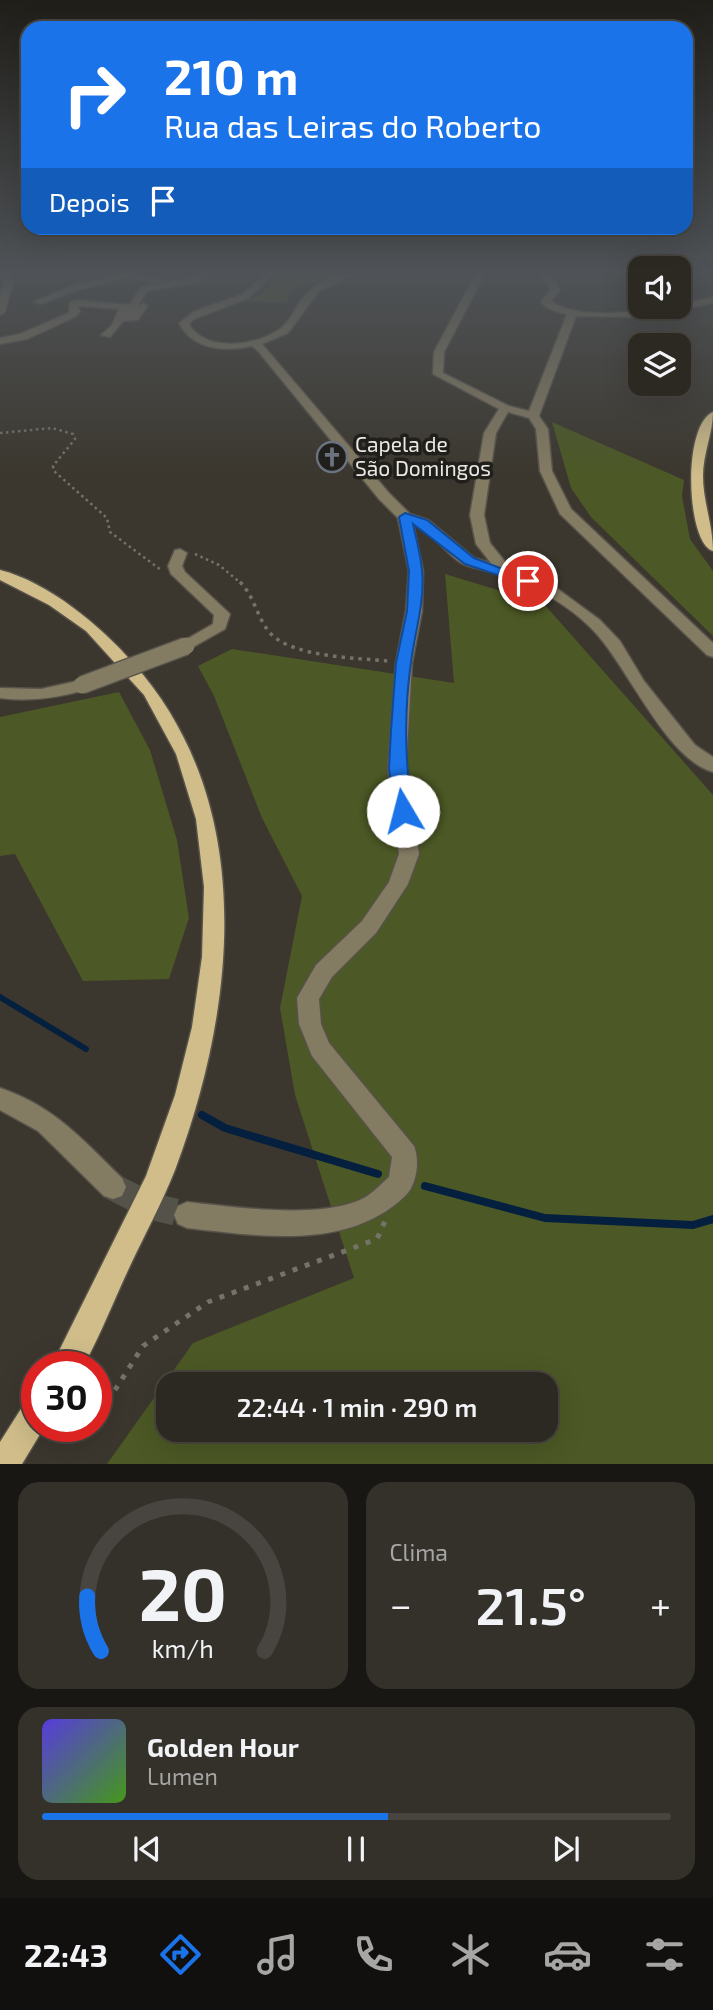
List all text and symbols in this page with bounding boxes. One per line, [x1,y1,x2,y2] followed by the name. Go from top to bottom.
[164,46,298,105] text: 210 m
[49,49,140,140] icon: right
[164,106,541,144] text: Rua das Leiras do Roberto
[144,182,182,220] icon: arrive
[49,186,130,217] text: Depois
[628,256,691,396] map controls
[628,256,691,319] button: sound
[628,333,691,396] button: layers
[355,431,491,480] place label: Capela de São Domingos
[315,440,349,474] church icon: Capela de São Domingos
[498,551,558,611] pin
[509,562,547,600] icon: arrive
[366,774,440,848] position arrow
[21,1351,112,1442] speed limit sign: 30
[237,1391,477,1422] text: 22:44 · 1 min · 290 m
[390,1538,448,1566] text: Clima
[139,1549,227,1637] text: 20
[476,1573,586,1635] text: 21.5°
[390,1581,412,1627] text: −
[650,1581,671,1627] text: +
[152,1633,214,1663] text: km/h
[147,1731,299,1762] text: Golden Hour
[147,1762,218,1790] text: Lumen
[128,1830,166,1868] icon: previous
[337,1830,375,1868] icon: pause
[547,1830,585,1868] icon: next
[156,1930,205,1979] icon: directions
[253,1930,302,1979] icon: music
[349,1930,398,1979] icon: phone
[446,1930,495,1979] icon: climate
[543,1930,592,1979] icon: car
[640,1930,689,1979] icon: filters
[24,1935,108,1973] text: 22:43

